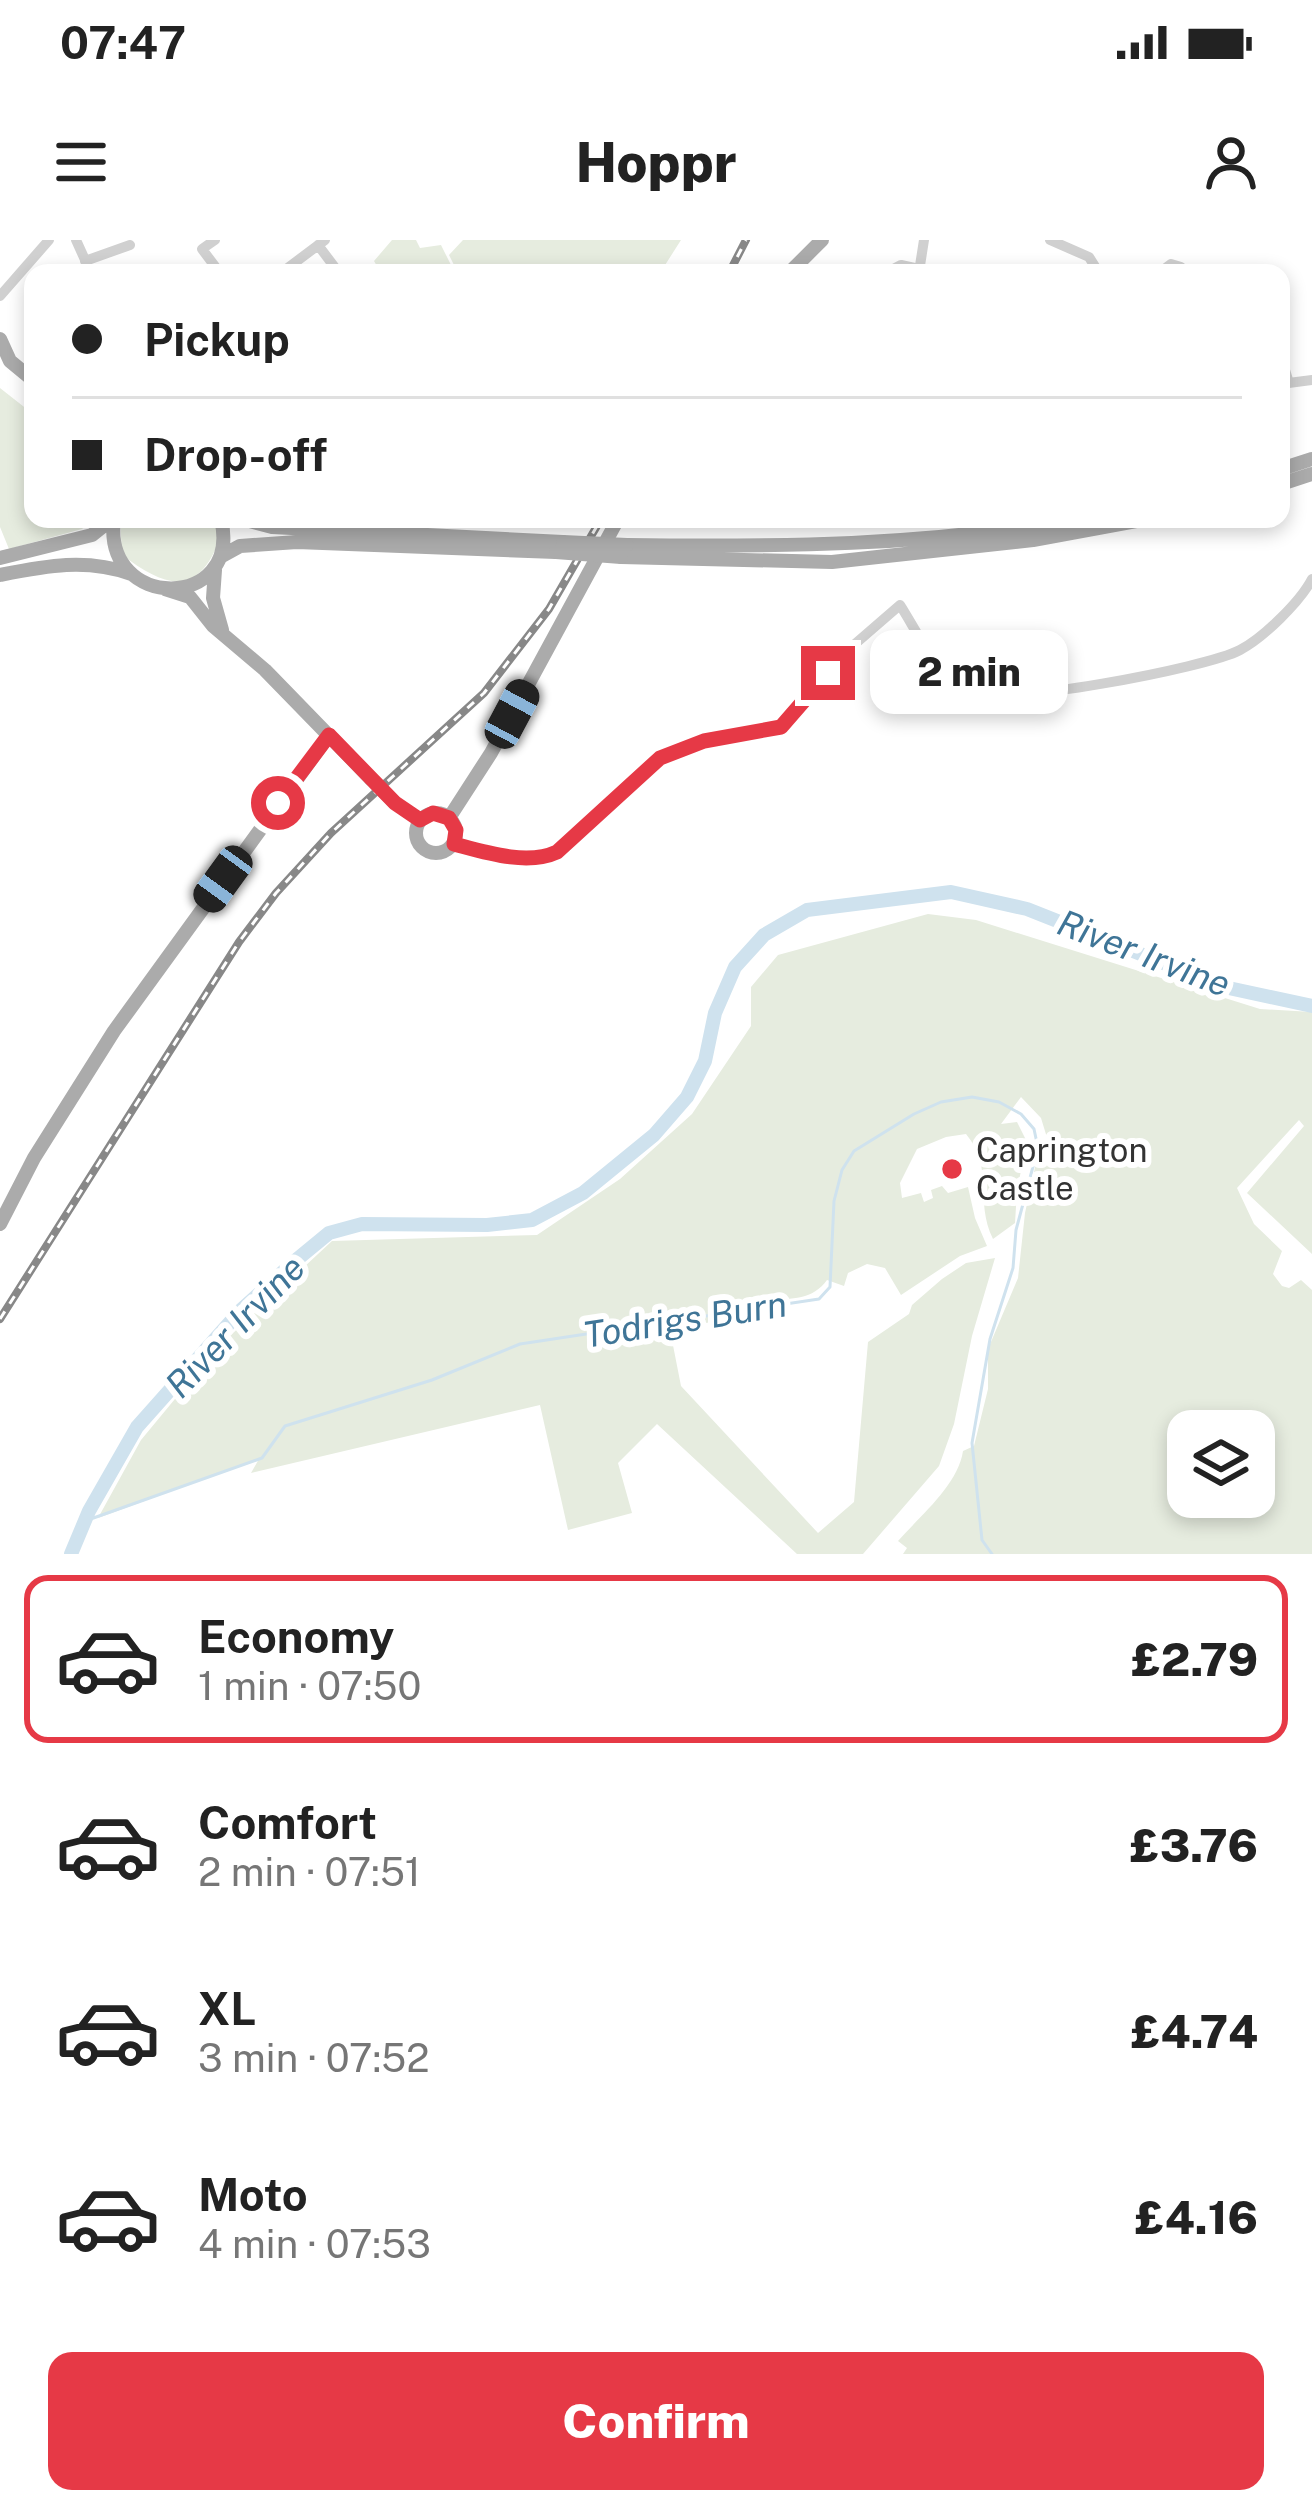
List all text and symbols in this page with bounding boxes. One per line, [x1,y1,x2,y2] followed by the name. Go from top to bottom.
[60,16,186,69] text: 07:47
[48,129,114,195] icon: menu
[1198,129,1264,195] icon: person
[575,131,737,194] text: Hoppr
[144,313,290,366] text: Pickup
[144,428,327,481] text: Drop-off
[870,631,1068,715] callout: 2 min
[801,646,855,700] route end
[917,649,1021,695] text: 2 min
[479,674,545,754] car
[251,776,305,830] route start
[187,839,259,919] car
[1052,901,1236,1005] water label: River Irvine
[976,1131,1148,1207] place label: Caprington Castle
[939,1156,965,1182] marker: Caprington Castle
[157,1246,313,1406] water label: River Irvine
[580,1282,790,1356] water label: Todrigs Burn
[1167,1410,1275,1518] map controls
[1167,1410,1275,1518] button: layers
[54,1605,162,1713] icon: car
[198,1610,394,1663] text: Economy
[1131,1633,1258,1686] text: £2.79
[198,1663,421,1709] text: 1 min · 07:50
[54,1791,162,1899] icon: car
[198,1796,377,1849] text: Comfort
[1130,1819,1258,1872] text: £3.76
[198,1849,421,1895] text: 2 min · 07:51
[54,1977,162,2085] icon: car
[198,1982,256,2035] text: XL
[1131,2005,1258,2058] text: £4.74
[198,2035,429,2081] text: 3 min · 07:52
[54,2163,162,2271] icon: car
[198,2168,308,2221] text: Moto
[1135,2191,1258,2244] text: £4.16
[198,2221,431,2267] text: 4 min · 07:53
[48,2352,1264,2490] button: Confirm

